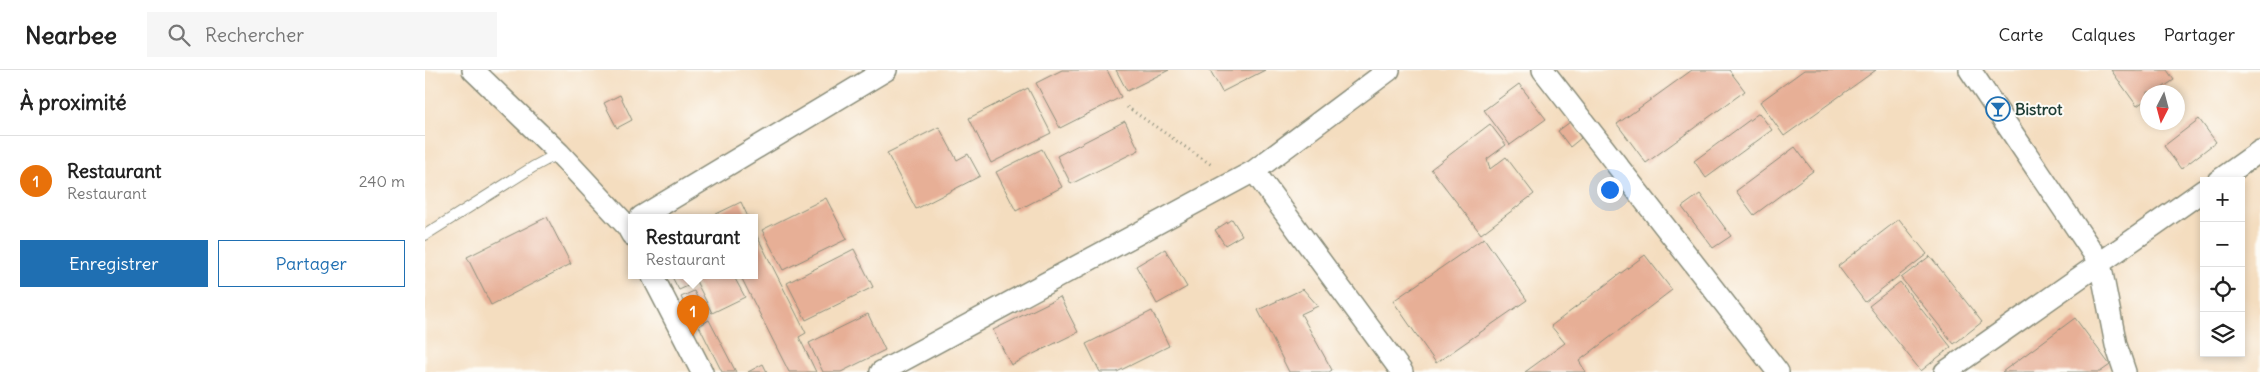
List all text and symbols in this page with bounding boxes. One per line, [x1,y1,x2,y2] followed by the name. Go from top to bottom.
[147,12,497,57] search box
[25,20,117,50] text: Nearbee
[165,21,193,49] icon: search
[205,23,304,47] text: Rechercher
[1998,23,2043,46] text: Carte
[2071,23,2136,46] text: Calques
[2164,23,2235,46] text: Partager
[2140,85,2185,130] north arrow
[20,89,127,116] text: À proximité
[1985,96,2011,122] bar icon: Bistrot
[2015,99,2063,119] place label: Bistrot
[67,159,161,183] text: Restaurant
[33,171,39,191] text: 1
[359,171,405,191] text: 240 m
[1597,177,1623,203] your location
[2200,177,2245,357] map controls
[2200,177,2245,222] button: +
[67,183,147,203] text: Restaurant
[628,214,758,279] popup
[2200,222,2245,267] button: −
[646,225,740,249] text: Restaurant
[20,240,208,287] button: Enregistrer
[218,240,405,287] button: Partager
[646,249,725,269] text: Restaurant
[2200,267,2245,312] button: locate
[677,295,709,336] pin: 1
[2200,312,2245,357] button: layers

